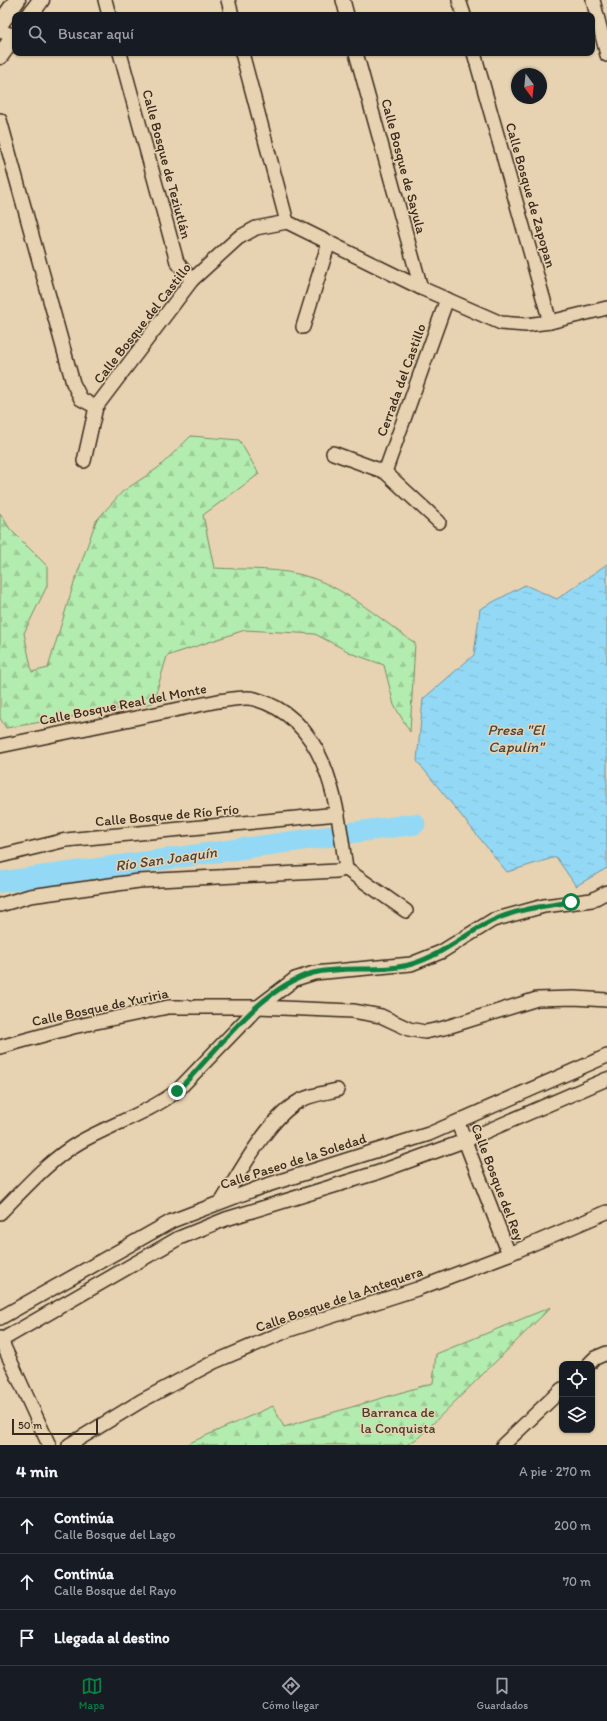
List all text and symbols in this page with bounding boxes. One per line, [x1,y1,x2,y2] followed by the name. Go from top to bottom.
[12,12,595,56] search box
[26,23,48,45] icon: search
[58,25,134,43] text: Buscar aquí
[511,68,547,104] north arrow
[138,88,195,241] street label: Calle Bosque de Teziutlán
[377,97,430,236] street label: Calle Bosque de Sayula
[502,121,560,270] street label: Calle Bosque de Zapopan
[90,259,195,387] street label: Calle Bosque del Castillo
[373,321,430,439] street label: Cerrada del Castillo
[38,680,208,729] street label: Calle Bosque Real del Monte
[487,721,546,756] water label: Presa "El Capulín"
[94,801,240,830] street label: Calle Bosque de Río Frío
[114,843,219,875] water label: Río San Joaquín
[562,893,580,911] route start
[30,985,171,1030] street label: Calle Bosque de Yuriria
[168,1082,186,1100] route end
[467,1121,528,1243] street label: Calle Bosque del Rey
[218,1130,369,1193] street label: Calle Paseo de la Soledad
[253,1263,425,1336] street label: Calle Bosque de la Antequera
[559,1361,595,1433] map controls
[559,1361,595,1397] button: locate
[559,1397,595,1433] button: layers
[361,1404,436,1437] park label: Barranca de la Conquista
[12,1417,98,1436] scale bar
[18,1419,42,1432] text: 50 m
[16,1461,58,1481] text: 4 min
[519,1464,591,1479] text: A pie · 270 m
[54,1509,114,1527] text: Continúa
[16,1515,38,1537] icon: ahead
[554,1518,591,1533] text: 200 m
[54,1527,176,1542] text: Calle Bosque del Lago
[54,1565,114,1583] text: Continúa
[16,1571,38,1593] icon: ahead
[563,1574,591,1589] text: 70 m
[54,1583,176,1598] text: Calle Bosque del Rayo
[16,1627,38,1649] icon: arrive
[54,1629,170,1647] text: Llegada al destino
[79,1675,104,1712] tab: Mapa
[262,1675,319,1712] tab: Cómo llegar
[477,1675,528,1712] tab: Guardados

